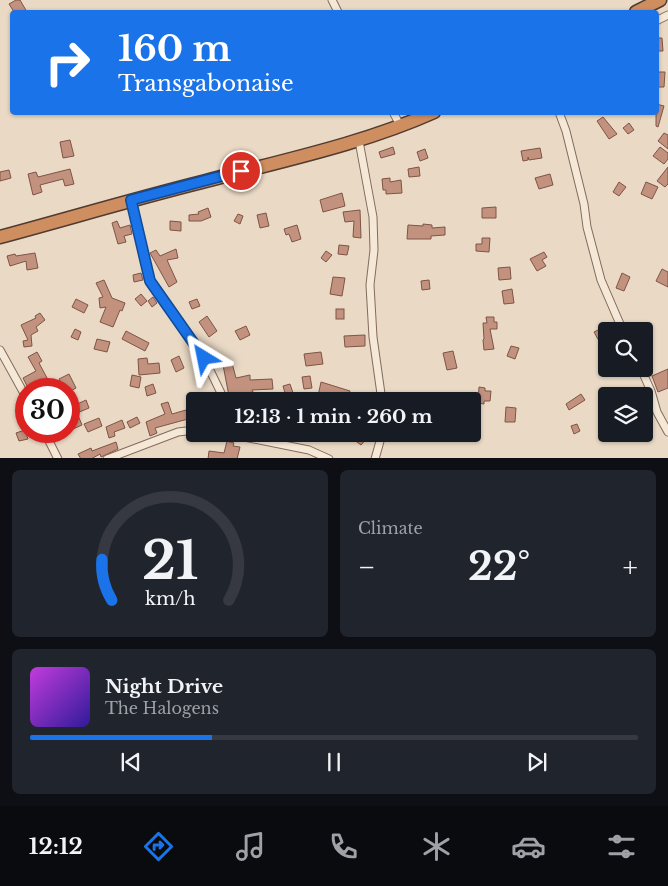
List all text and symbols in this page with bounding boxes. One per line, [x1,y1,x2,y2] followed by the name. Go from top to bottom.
[118,27,231,70] text: 160 m
[35,30,100,95] icon: right
[118,70,294,97] text: Transgabonaise
[220,150,262,192] pin
[227,157,255,185] icon: arrive
[598,322,653,442] map controls
[598,322,653,377] button: search
[177,331,229,383] position arrow
[15,378,80,443] speed limit sign: 30
[598,387,653,442] button: layers
[235,405,432,428] text: 12:13 · 1 min · 260 m
[358,518,423,538] text: Climate
[142,529,198,593] text: 21
[468,543,530,590] text: 22°
[358,550,376,585] text: −
[623,550,638,585] text: +
[145,588,195,610] text: km/h
[105,675,223,698] text: Night Drive
[105,698,219,718] text: The Halogens
[117,748,145,776] icon: previous
[320,748,348,776] icon: pause
[523,748,551,776] icon: next
[141,829,176,864] icon: directions
[233,829,268,864] icon: music
[326,829,361,864] icon: phone
[419,829,454,864] icon: climate
[511,829,546,864] icon: car
[604,829,639,864] icon: filters
[29,833,83,860] text: 12:12

